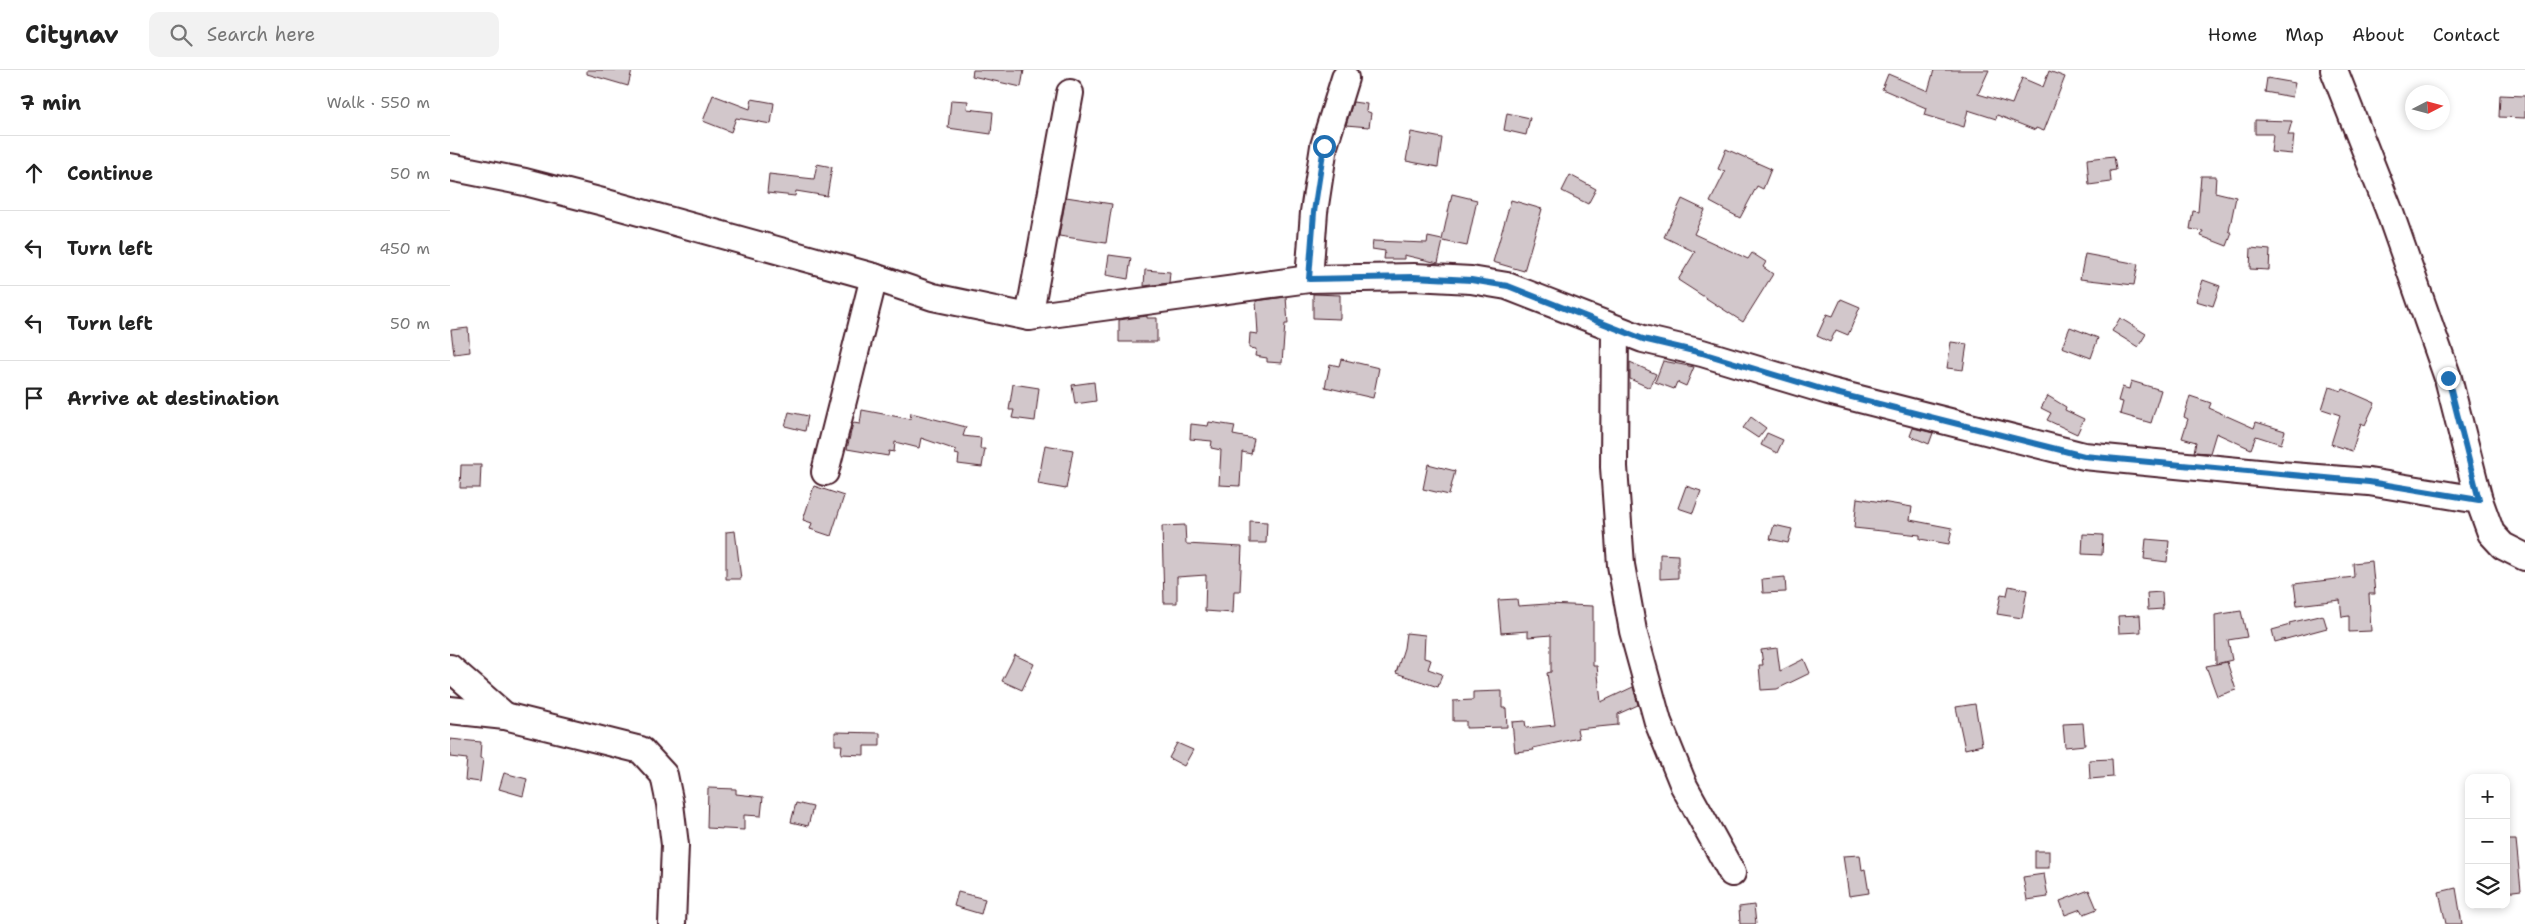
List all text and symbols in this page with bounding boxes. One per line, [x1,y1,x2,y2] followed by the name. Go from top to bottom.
[149,12,499,57] search box
[25,19,119,51] text: Citynav
[167,21,195,49] icon: search
[207,22,315,47] text: Search here
[2208,23,2257,47] text: Home
[2285,23,2324,47] text: Map
[2352,23,2405,47] text: About
[2433,23,2500,47] text: Contact
[2405,85,2450,130] north arrow
[20,89,81,117] text: 7 min
[327,92,430,113] text: Walk · 550 m
[1313,135,1336,158] route start
[20,159,48,187] icon: ahead
[67,161,153,186] text: Continue
[390,163,430,184] text: 50 m
[20,234,48,262] icon: left
[67,236,153,261] text: Turn left
[379,238,430,259] text: 450 m
[20,309,48,337] icon: left
[67,311,153,336] text: Turn left
[390,313,430,334] text: 50 m
[2437,367,2460,390] route end
[20,384,48,412] icon: arrive
[67,386,279,411] text: Arrive at destination
[2465,774,2510,909] map controls
[2465,774,2510,819] button: +
[2465,819,2510,864] button: −
[2465,864,2510,909] button: layers

